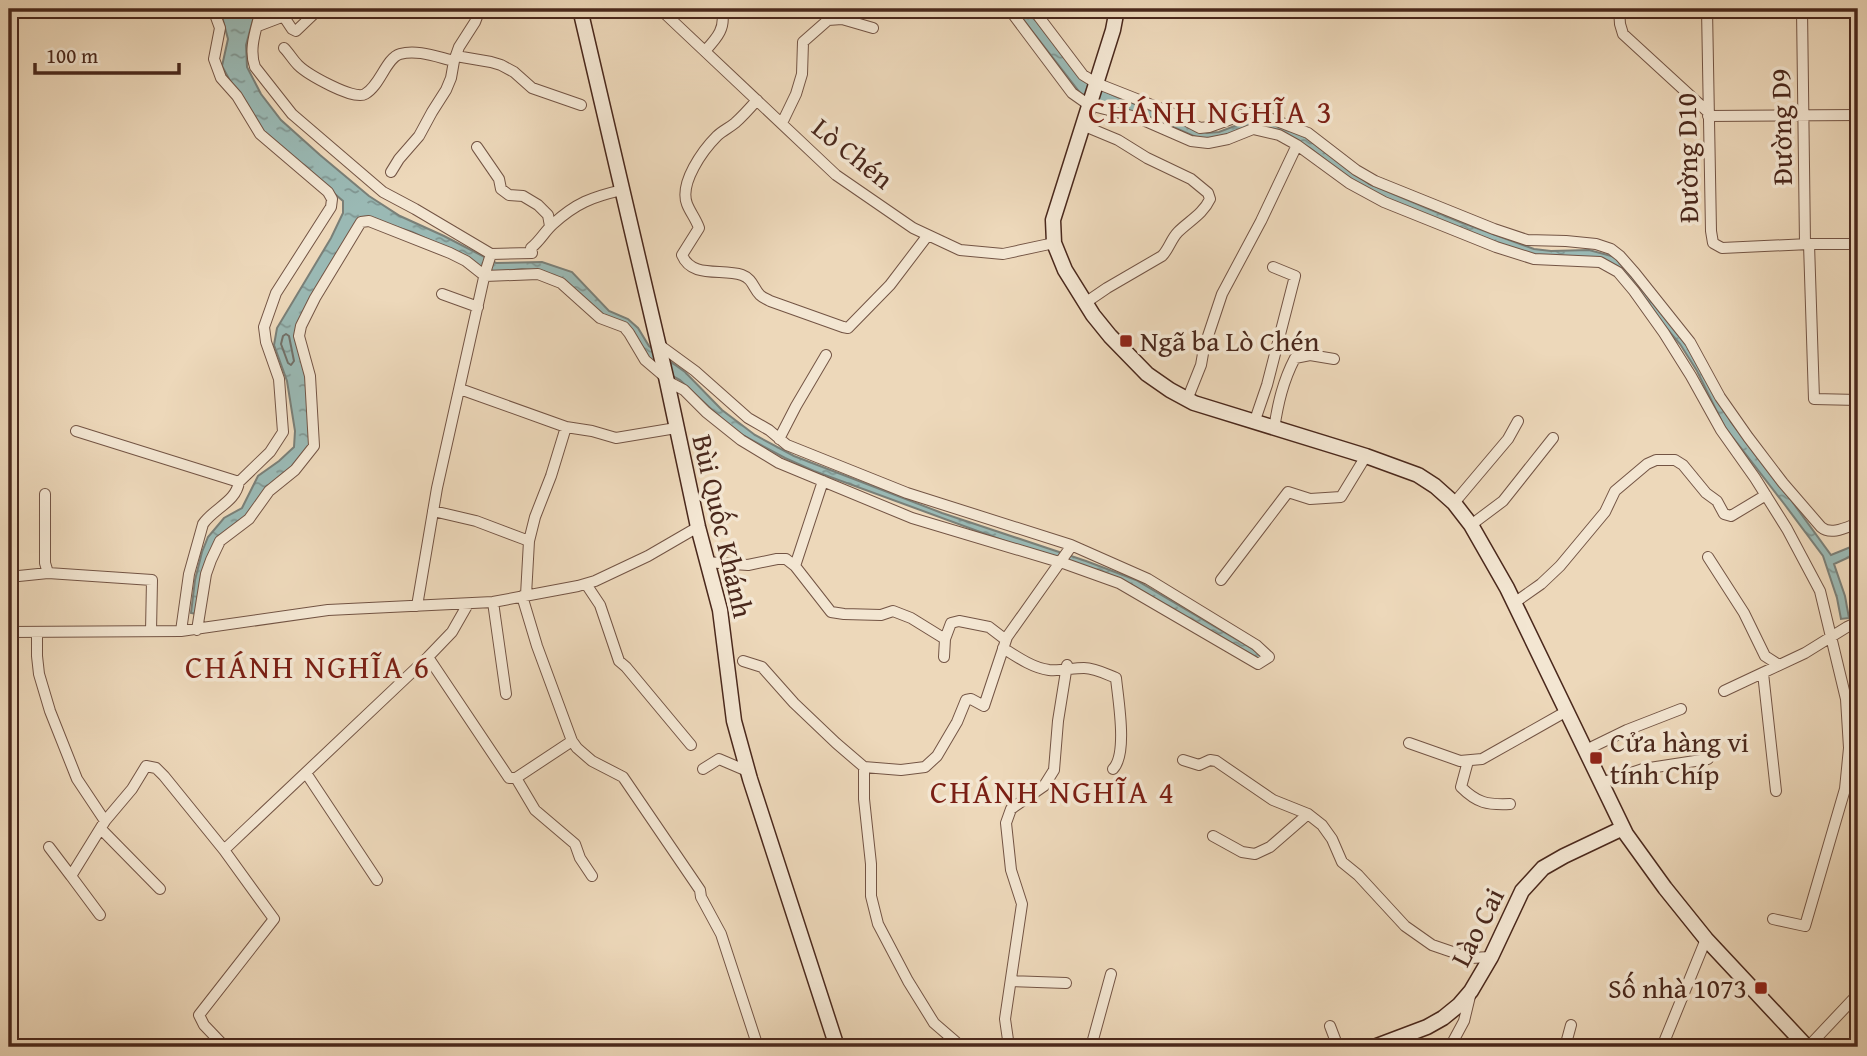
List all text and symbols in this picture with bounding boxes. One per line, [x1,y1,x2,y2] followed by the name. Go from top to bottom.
[35,32,178,76] scale bar
[46,40,98,71] text: 100 m
[1759,68,1802,186] street label: Đường D9
[1088,88,1334,135] district label: CHÁNH NGHĨA 3
[1665,93,1708,223] street label: Đường D10
[804,107,903,198] street label: Lò Chén
[1140,320,1320,361] place label: Ngã ba Lò Chén
[1118,333,1134,349] marker: Ngã ba Lò Chén
[682,430,765,622] street label: Bùi Quốc Khánh
[185,643,431,690] district label: CHÁNH NGHĨA 6
[1610,721,1749,794] place label: Cửa hàng vi tính Chíp
[1588,750,1604,766] marker: Cửa hàng vi tính Chíp
[930,768,1176,815] district label: CHÁNH NGHĨA 4
[1439,880,1514,973] street label: Lào Cai
[1608,967,1747,1008] place label: Số nhà 1073
[1753,980,1769,996] marker: Số nhà 1073

